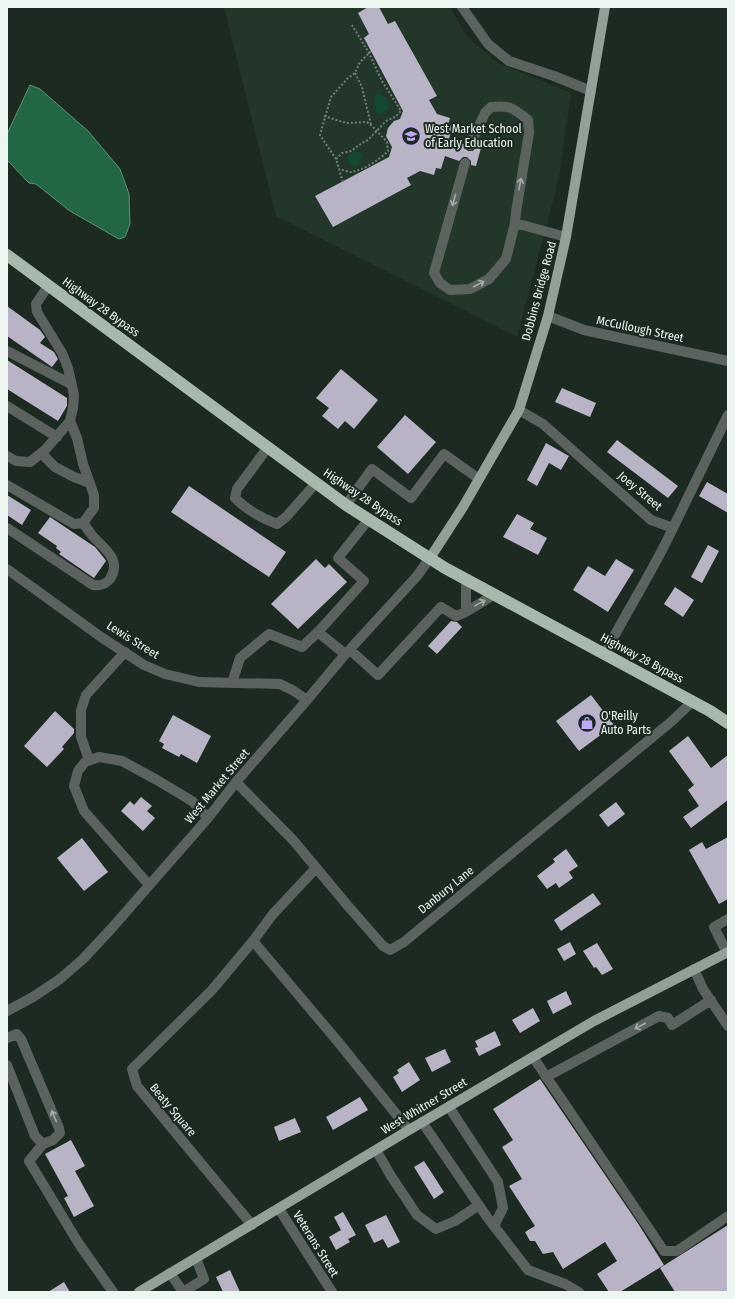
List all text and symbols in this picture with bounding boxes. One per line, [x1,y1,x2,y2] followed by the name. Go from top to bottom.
[425,122,522,150] place label: West Market School of Early Education
[400,125,422,147] school or university icon: West Market School of Early Education
[517,178,525,191] one-way arrow
[450,194,457,207] one-way arrow
[519,240,559,342] street label: Dobbins Bridge Road
[60,274,142,340] street label: Highway 28 Bypass
[473,280,485,288] one-way arrow
[595,313,685,345] street label: McCullough Street
[321,465,405,529] street label: Highway 28 Bypass
[615,469,665,513] street label: Joey Street
[474,598,486,606] one-way arrow
[104,618,162,662] street label: Lewis Street
[598,630,686,686] street label: Highway 28 Bypass
[601,709,651,737] place label: O'Reilly Auto Parts
[576,712,598,734] shop icon: O'Reilly Auto Parts
[182,746,252,826] street label: West Market Street
[415,863,477,917] street label: Danbury Lane
[634,1023,646,1031] one-way arrow
[379,1075,470,1137] street label: West Whitner Street
[147,1081,199,1139] street label: Beaty Square
[50,1110,57,1122] one-way arrow
[290,1209,342,1280] street label: Veterans Street

